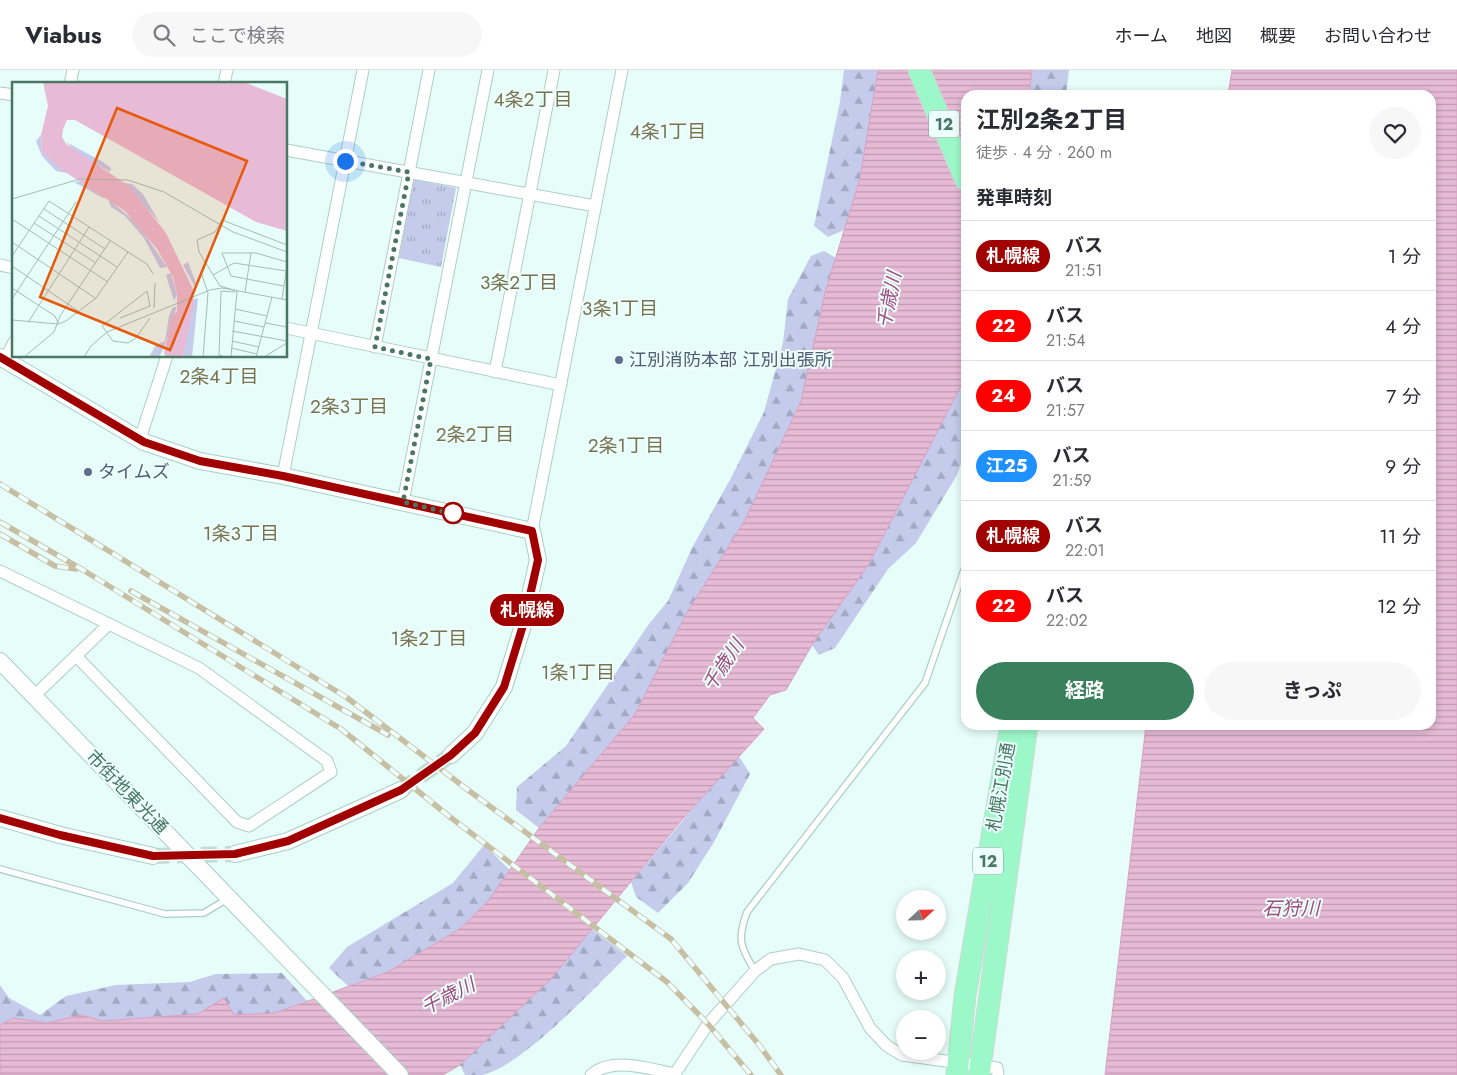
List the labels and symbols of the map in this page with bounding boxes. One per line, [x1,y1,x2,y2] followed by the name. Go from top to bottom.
[12,82,288,358] inset map
[494,86,572,113] district label: 4条2丁目
[929,111,959,138] road number: 12
[630,118,706,145] district label: 4条1丁目
[333,149,358,174] your location
[870,267,908,331] water label: 千歳川
[480,269,558,296] district label: 3条2丁目
[582,295,658,322] district label: 3条1丁目
[629,347,832,373] place label: 江別消防本部 江別出張所
[613,354,625,366] marker: 江別消防本部 江別出張所
[180,363,258,390] district label: 2条4丁目
[310,393,388,420] district label: 2条3丁目
[436,421,514,448] district label: 2条2丁目
[588,432,664,459] district label: 2条1丁目
[98,459,170,485] place label: タイムズ
[82,466,94,478] marker: タイムズ
[442,502,464,524] unlabelled marker
[203,520,279,547] district label: 1条3丁目
[498,594,556,626] line badge: 札幌線
[391,625,467,652] district label: 1条2丁目
[696,632,751,696] water label: 千歳川
[541,659,615,686] district label: 1条1丁目
[980,740,1022,834] street label: 札幌江別通
[80,744,174,840] street label: 市街地東光通
[973,848,1003,874] road number: 12
[896,890,946,940] north arrow
[1262,895,1321,922] water label: 石狩川
[416,970,481,1021] water label: 千歳川

